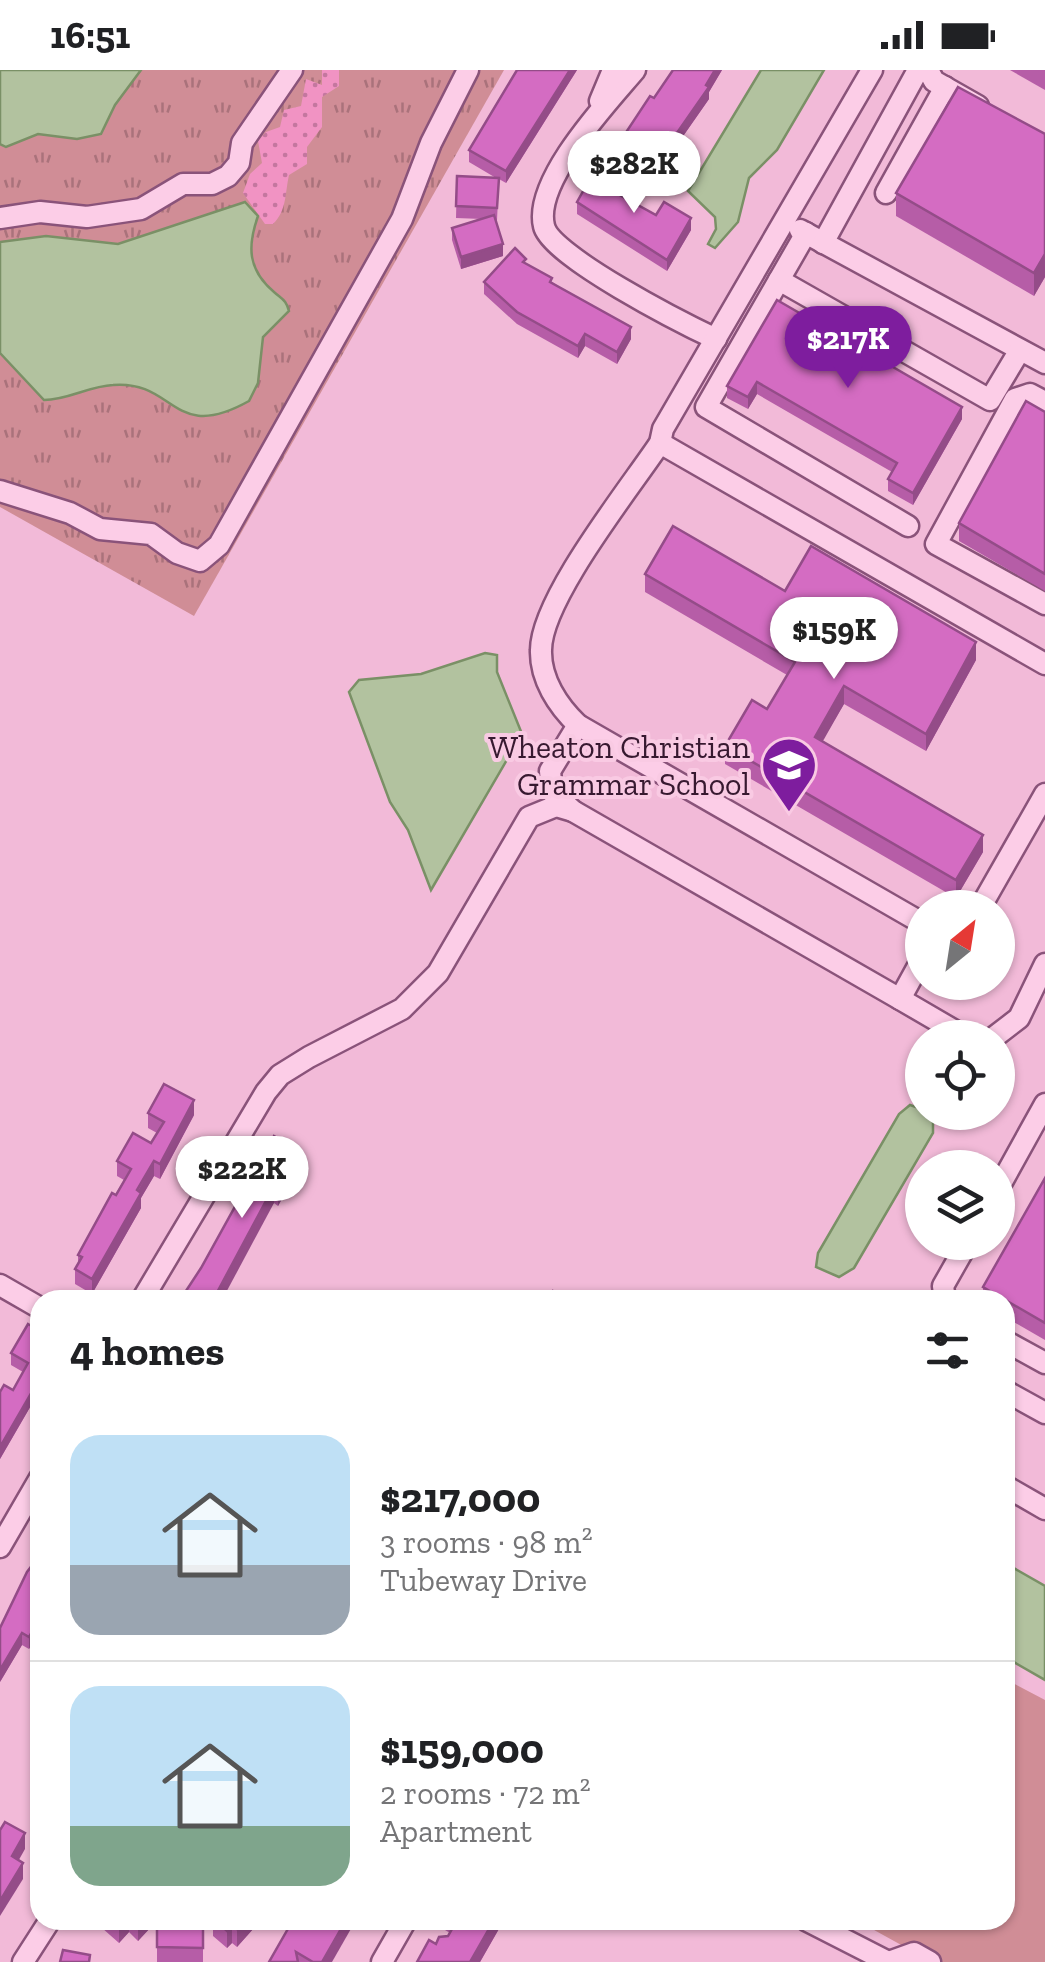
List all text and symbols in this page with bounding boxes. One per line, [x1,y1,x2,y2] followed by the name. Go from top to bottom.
[50,12,130,58] text: 16:51
[564,131,704,216] pin: $282K
[590,144,678,182] text: $282K
[778,306,918,391] pin: $217K
[807,319,889,357] text: $217K
[764,597,904,682] pin: $159K
[792,610,876,648] text: $159K
[488,728,751,803] place label: Wheaton Christian Grammar School
[759,735,819,814] school or university icon: Wheaton Christian Grammar School
[905,890,1015,1000] north arrow
[905,890,1015,1260] map controls
[905,1020,1015,1130] button: locate
[172,1136,312,1221] pin: $222K
[198,1149,286,1187] text: $222K
[905,1150,1015,1260] button: layers
[920,1323,975,1378] icon: filters
[70,1325,225,1376] text: 4 homes
[380,1472,540,1523] text: $217,000
[150,1475,270,1595] icon: home
[380,1523,593,1561] text: 3 rooms · 98 m²
[380,1561,587,1599] text: Tubeway Drive
[380,1723,544,1774] text: $159,000
[150,1726,270,1846] icon: home
[380,1774,591,1812] text: 2 rooms · 72 m²
[380,1812,532,1850] text: Apartment

